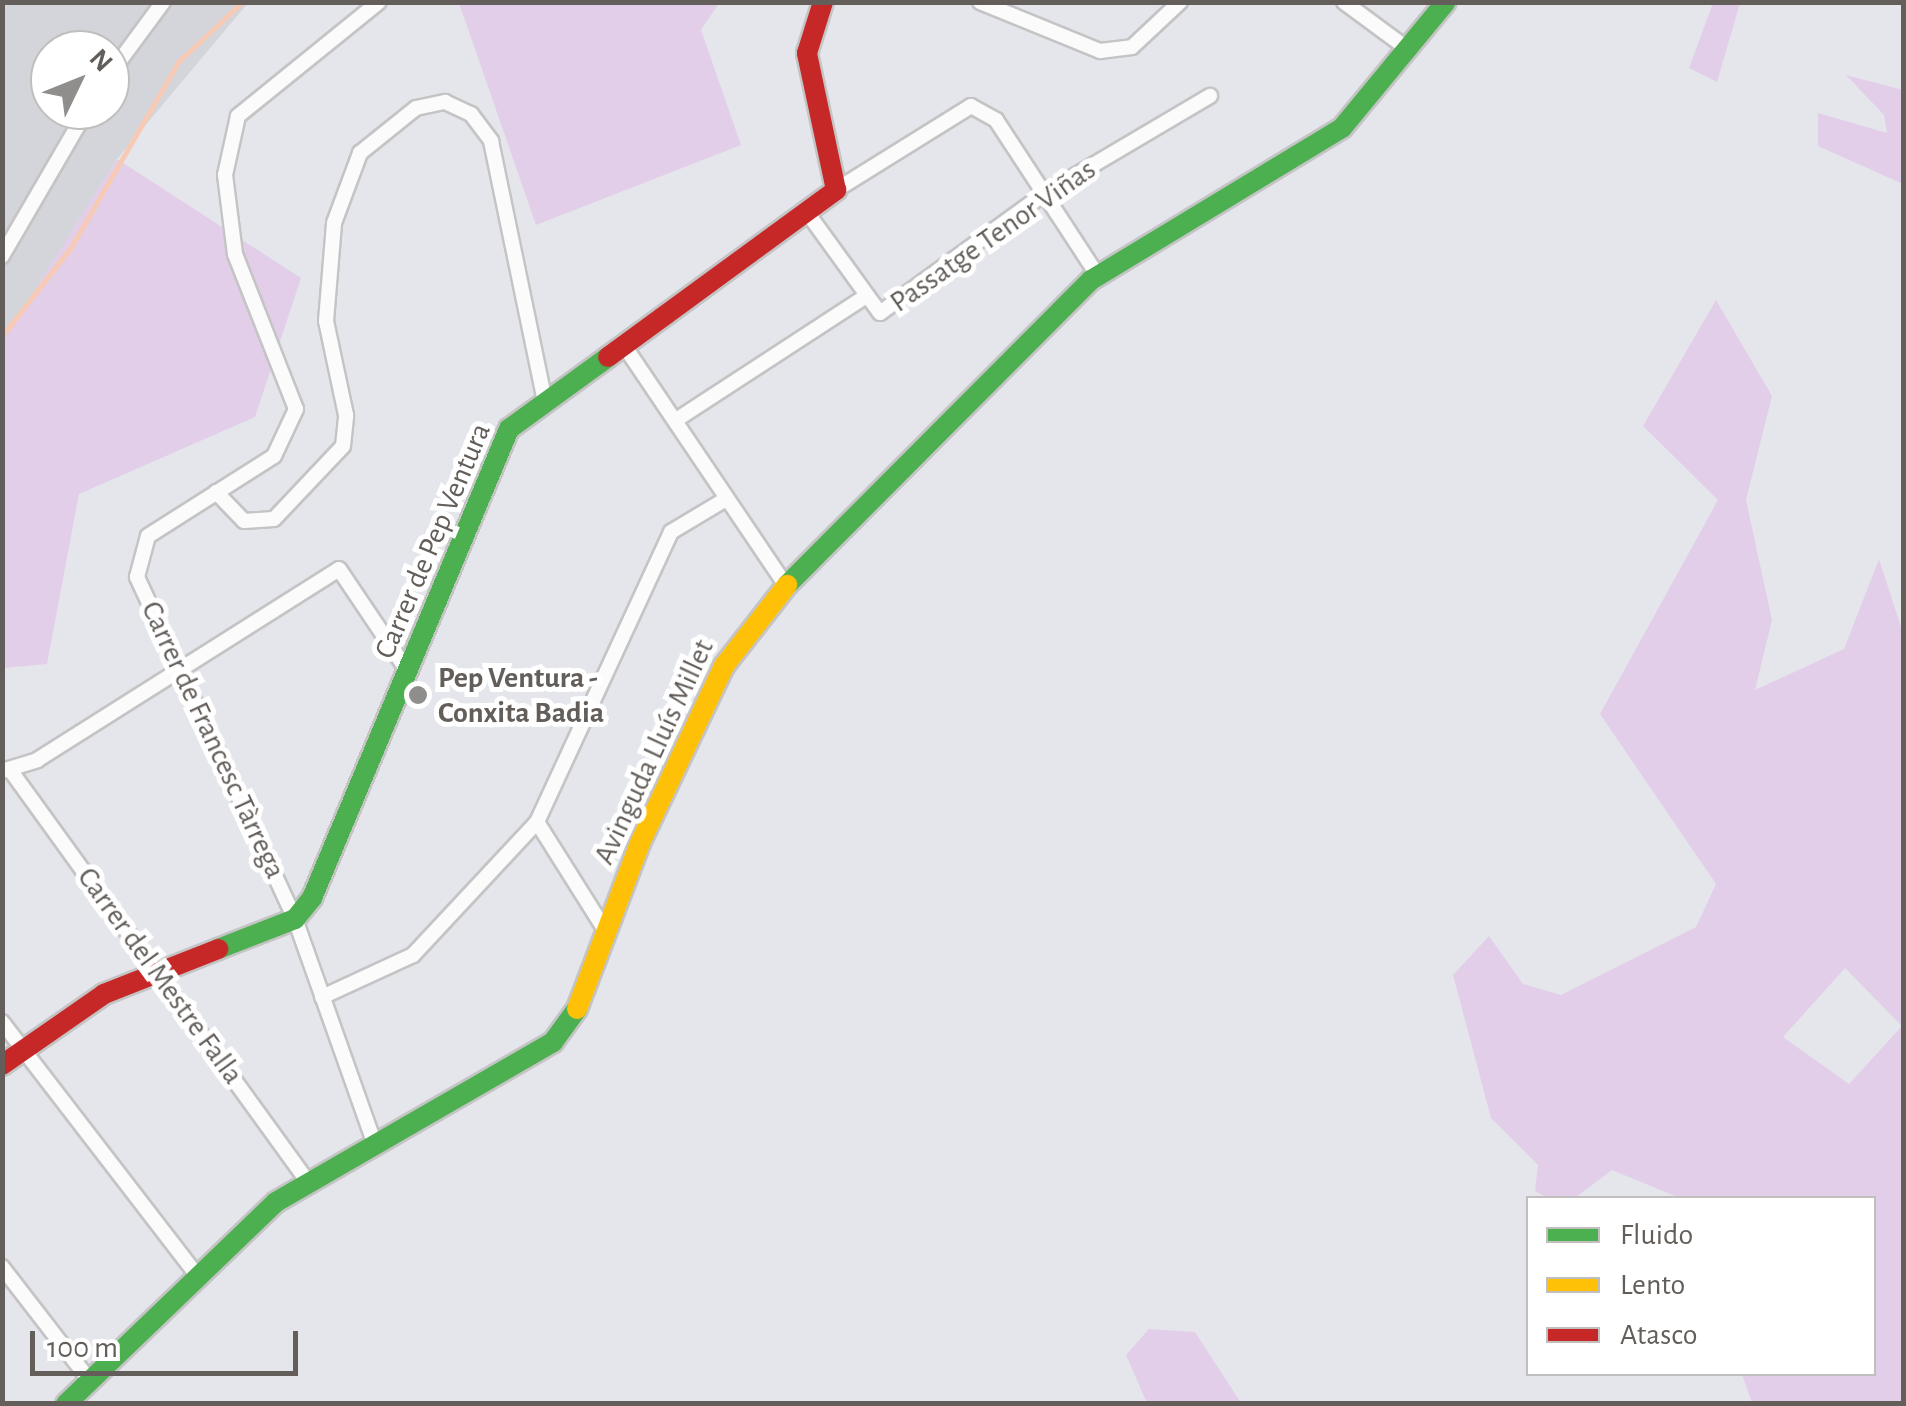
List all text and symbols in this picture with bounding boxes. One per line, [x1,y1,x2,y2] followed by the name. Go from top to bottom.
[30,30,130,130] north arrow
[84,44,117,78] text: N
[883,152,1103,320] street label: Passatge Tenor Viñas
[367,418,499,664] street label: Carrer de Pep Ventura
[133,596,293,884] street label: Carrer de Francesc Tàrrega
[586,634,722,870] street label: Avinguda Lluís Millet
[438,660,604,730] place label: Pep Ventura - Conxita Badia
[407,684,429,706] marker: Pep Ventura - Conxita Badia
[69,860,251,1092] street label: Carrer del Mestre Falla
[1526,1196,1876,1376] legend
[1620,1220,1693,1250] text: Fluido
[1620,1270,1685,1300] text: Lento
[35,1311,302,1373] scale bar
[1620,1320,1698,1350] text: Atasco
[47,1333,118,1363] text: 100 m

